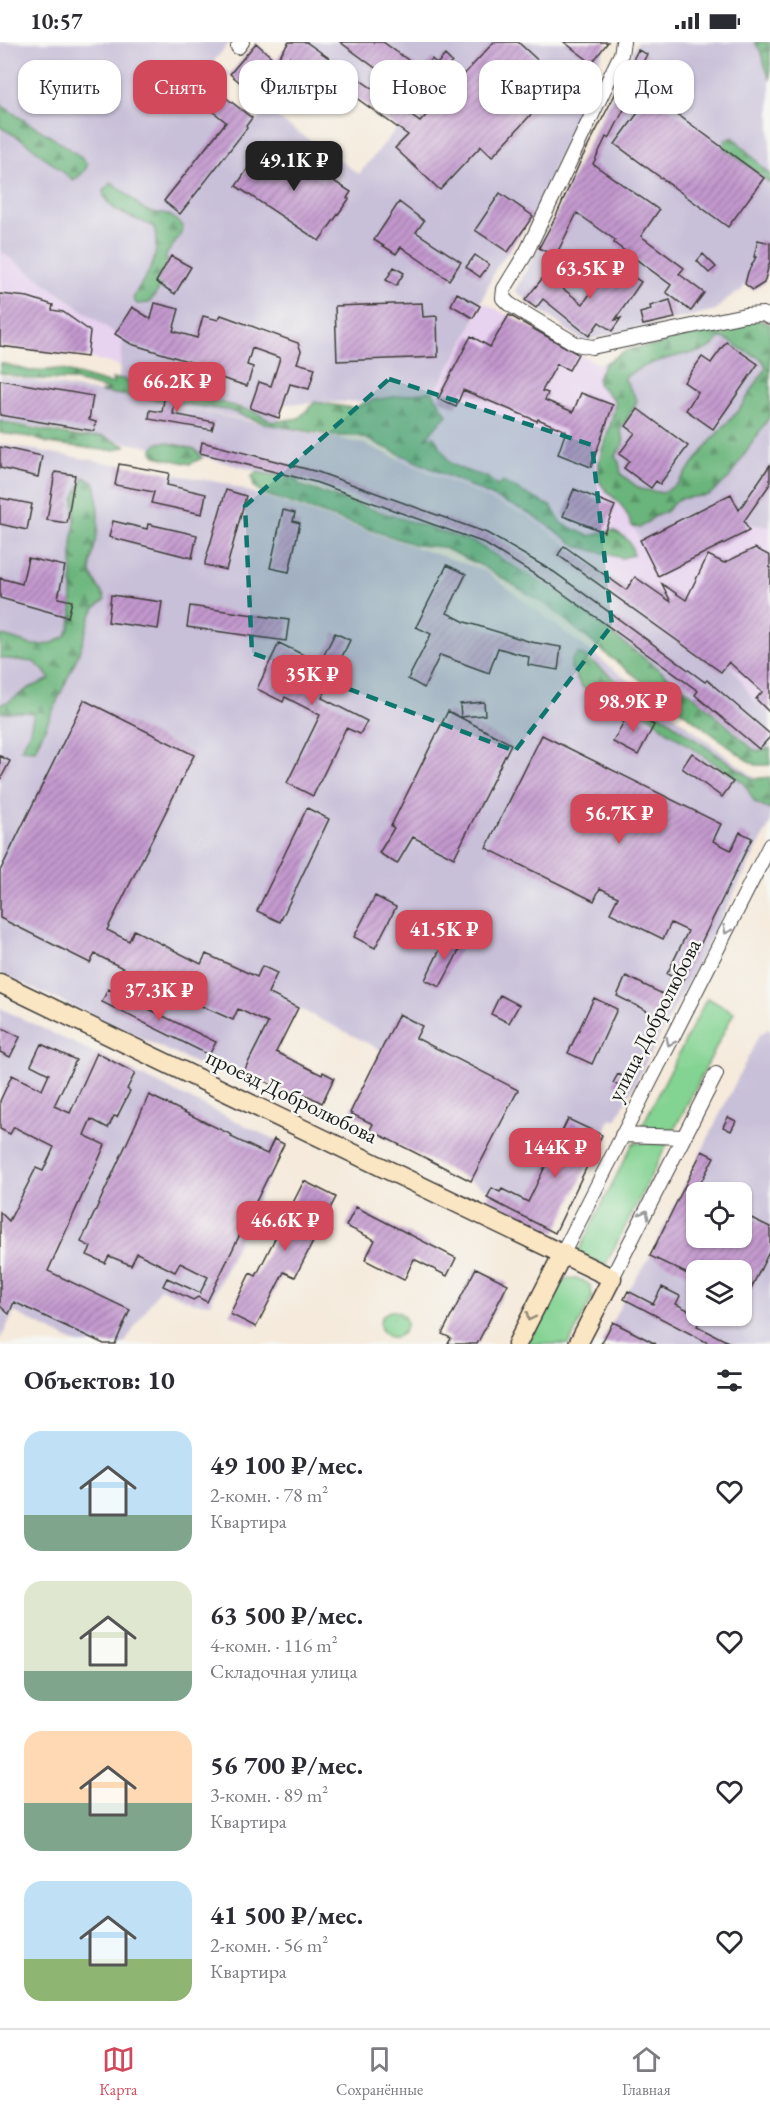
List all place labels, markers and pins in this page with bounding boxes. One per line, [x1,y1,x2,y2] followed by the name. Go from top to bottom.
[239,141,349,192] pin: 49.1K ₽
[535,249,645,300] pin: 63.5K ₽
[122,362,232,413] pin: 66.2K ₽
[270,655,354,706] pin: 35K ₽
[578,682,688,733] pin: 98.9K ₽
[564,794,674,845] pin: 56.7K ₽
[389,910,499,961] pin: 41.5K ₽
[104,971,214,1022] pin: 37.3K ₽
[506,1128,604,1179] pin: 144K ₽
[230,1201,340,1252] pin: 46.6K ₽

